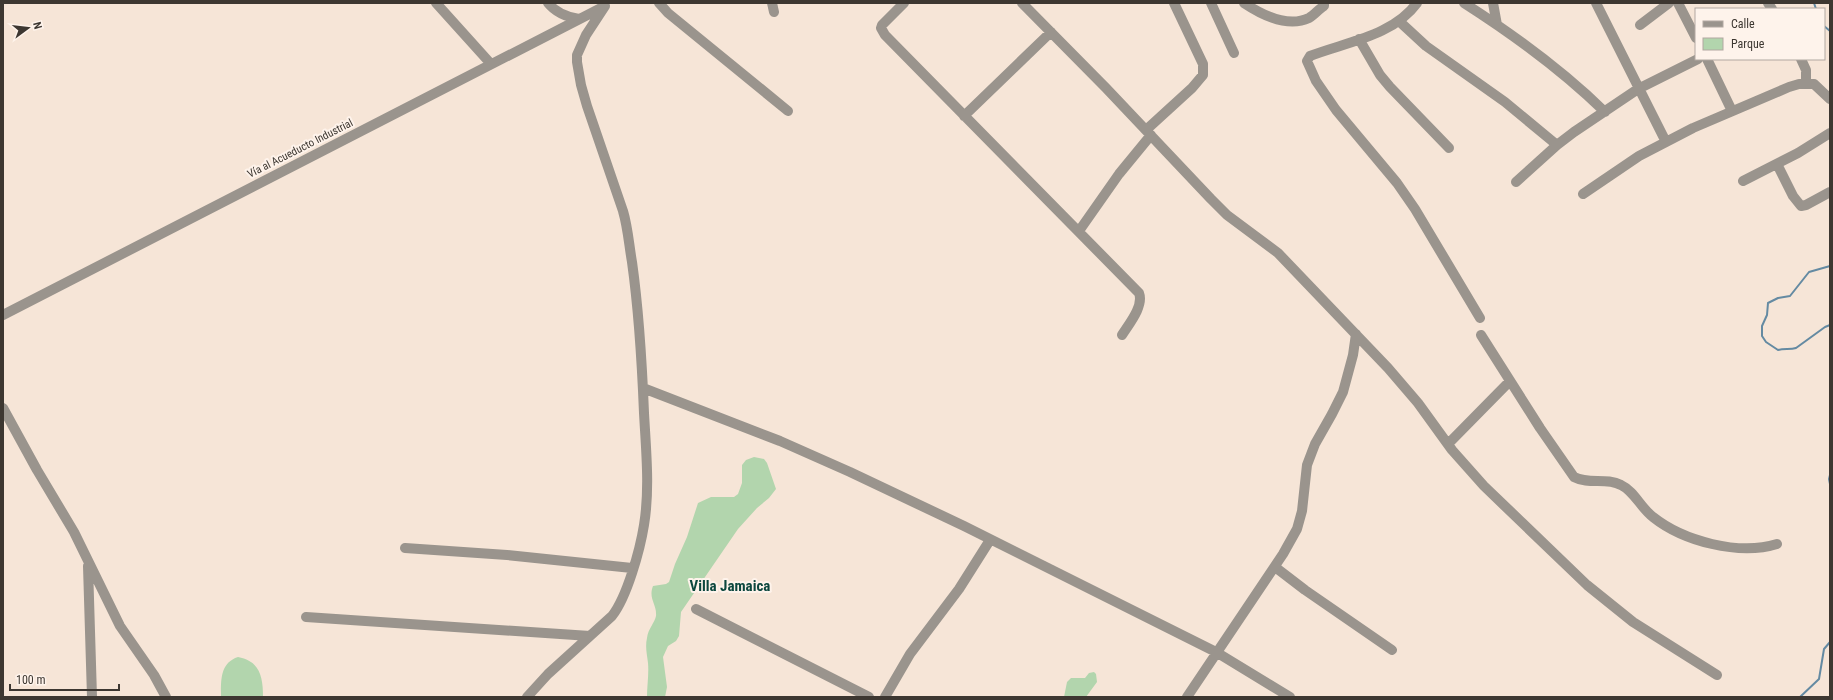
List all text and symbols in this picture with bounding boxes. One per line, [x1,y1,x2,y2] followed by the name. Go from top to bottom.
[8,8,48,48] north arrow
[1695,8,1825,60] legend
[1731,17,1755,31] text: Calle
[30,21,44,31] text: N
[1731,37,1765,51] text: Parque
[245,116,355,181] street label: Vía al Acueducto Industrial
[690,577,770,595] district label: Villa Jamaica
[10,666,119,692] scale bar
[16,673,46,687] text: 100 m

